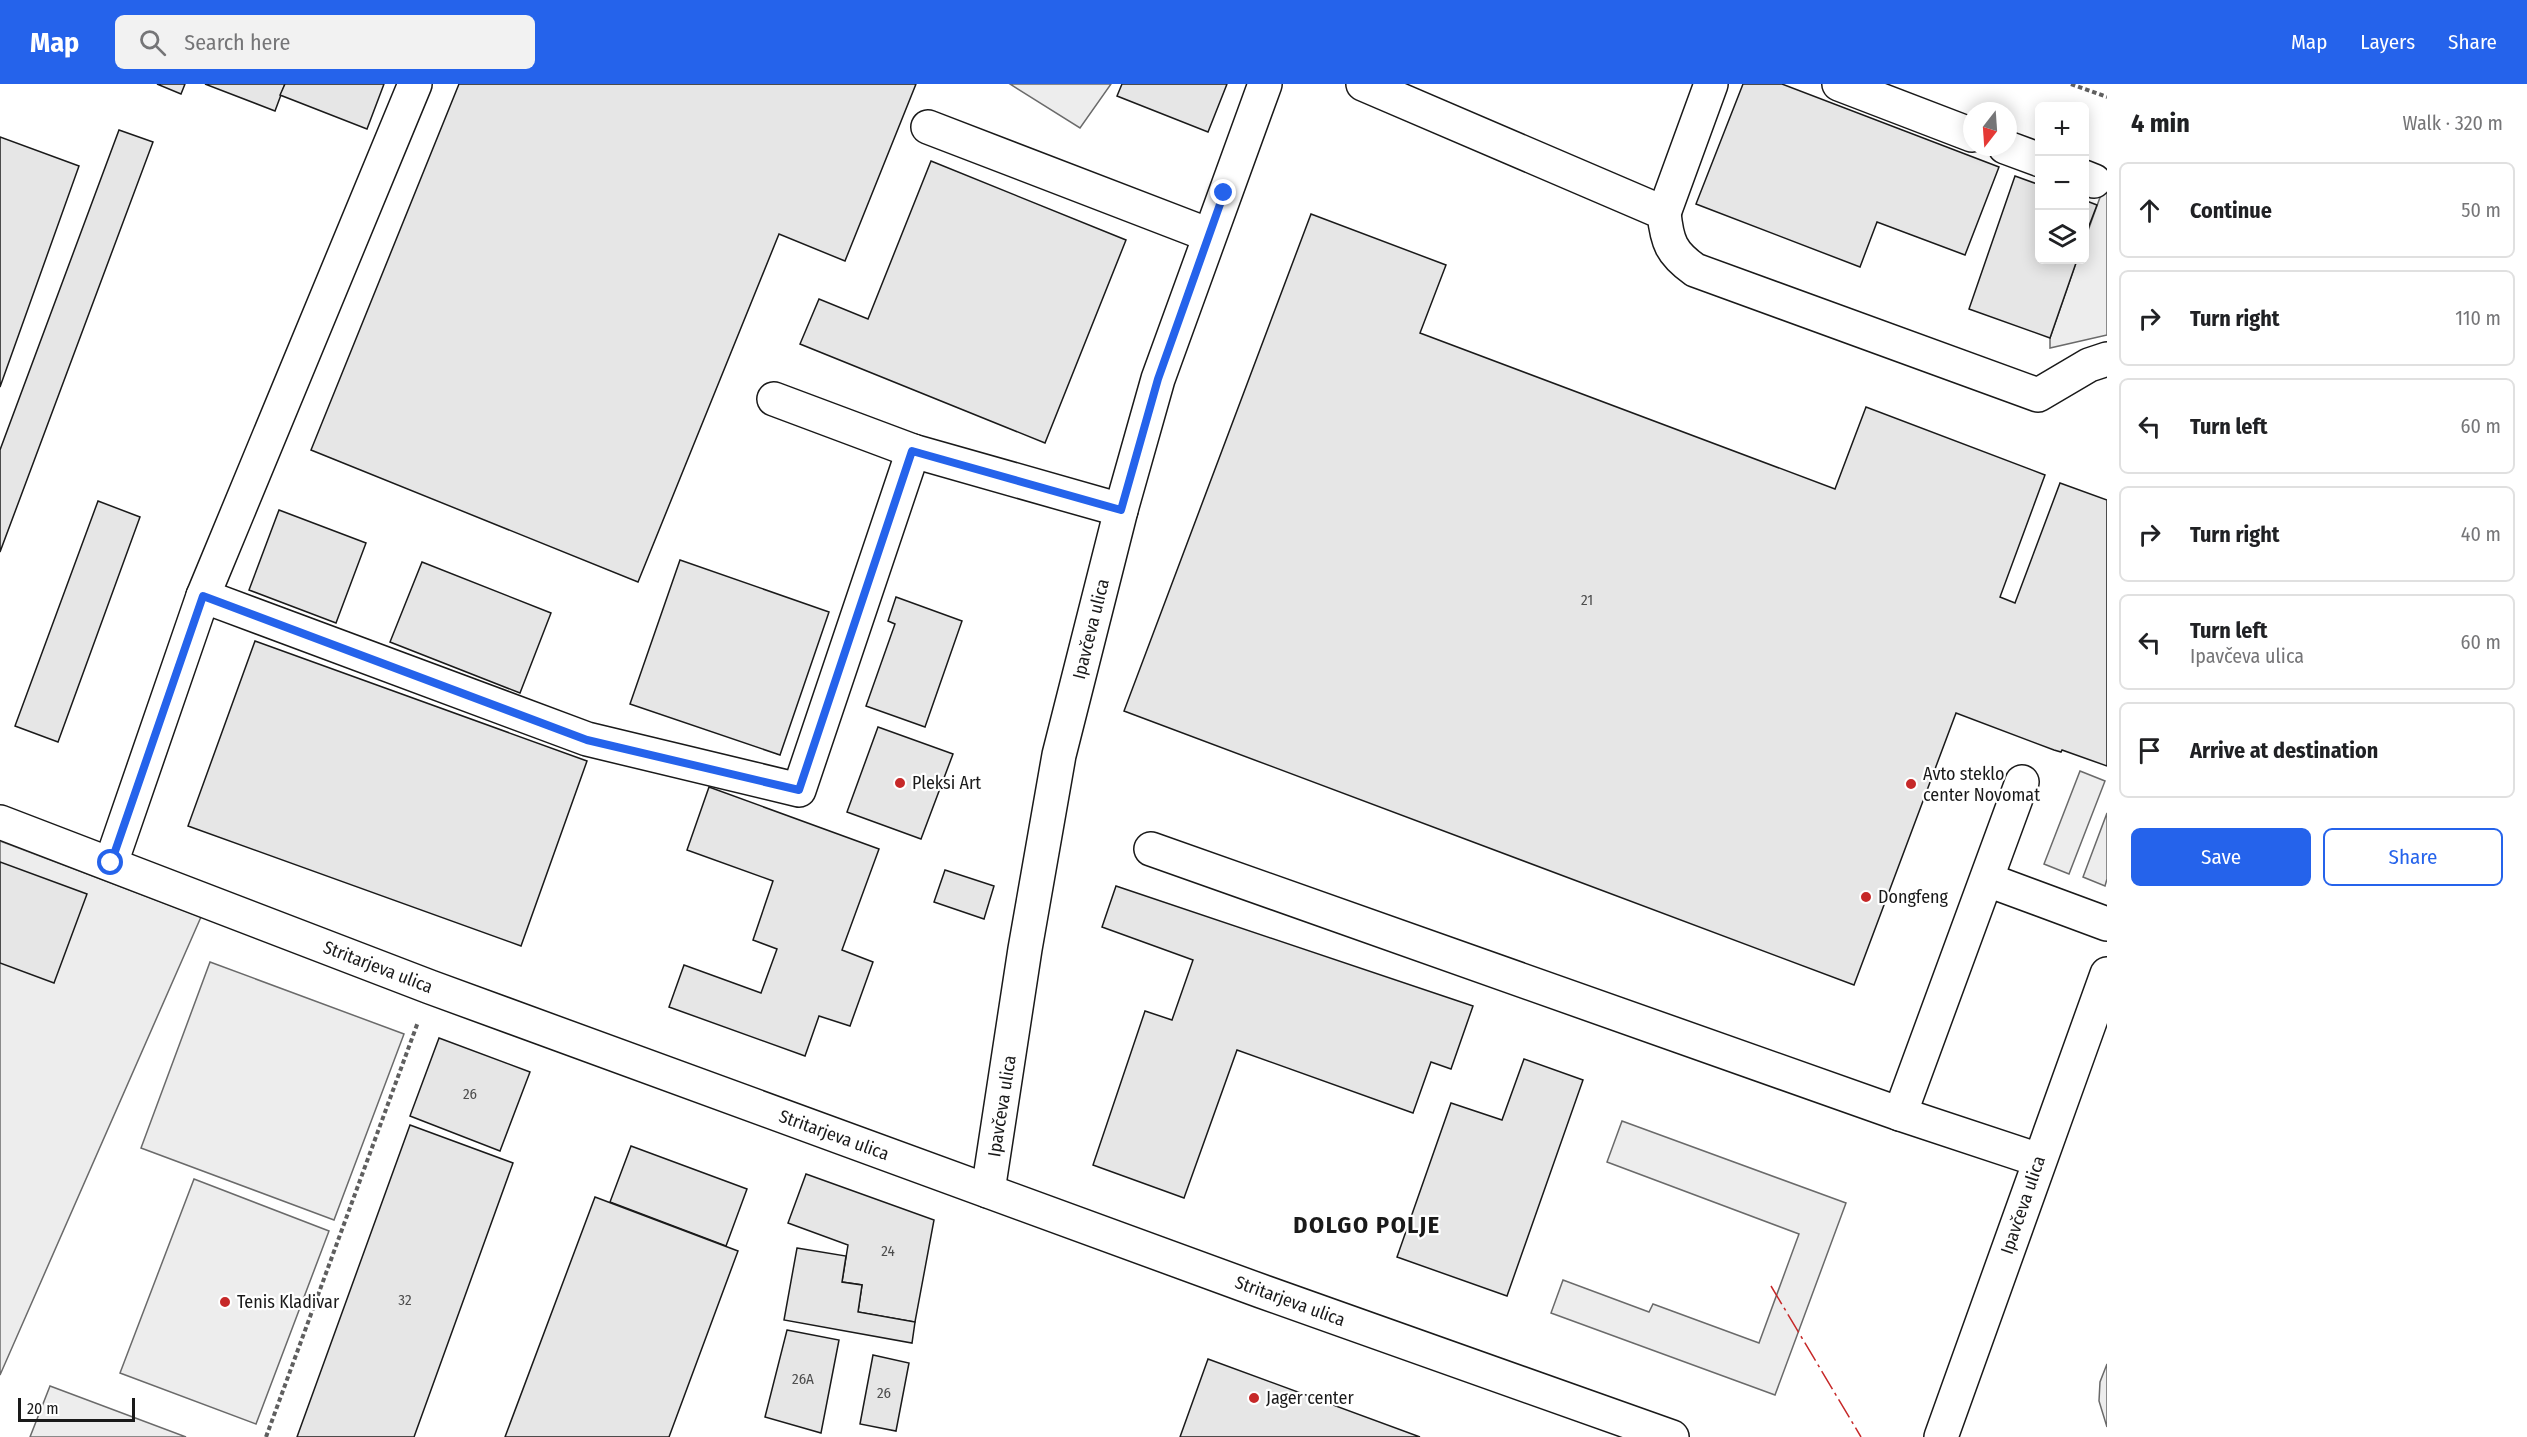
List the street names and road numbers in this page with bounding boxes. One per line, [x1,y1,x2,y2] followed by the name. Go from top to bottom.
[1068,576,1114,681] street label: Ipavčeva ulica
[320,936,436,998] street label: Stritarjeva ulica
[983,1053,1021,1158] street label: Ipavčeva ulica
[776,1105,892,1165] street label: Stritarjeva ulica
[1996,1153,2050,1257] street label: Ipavčeva ulica
[1232,1271,1348,1331] street label: Stritarjeva ulica

